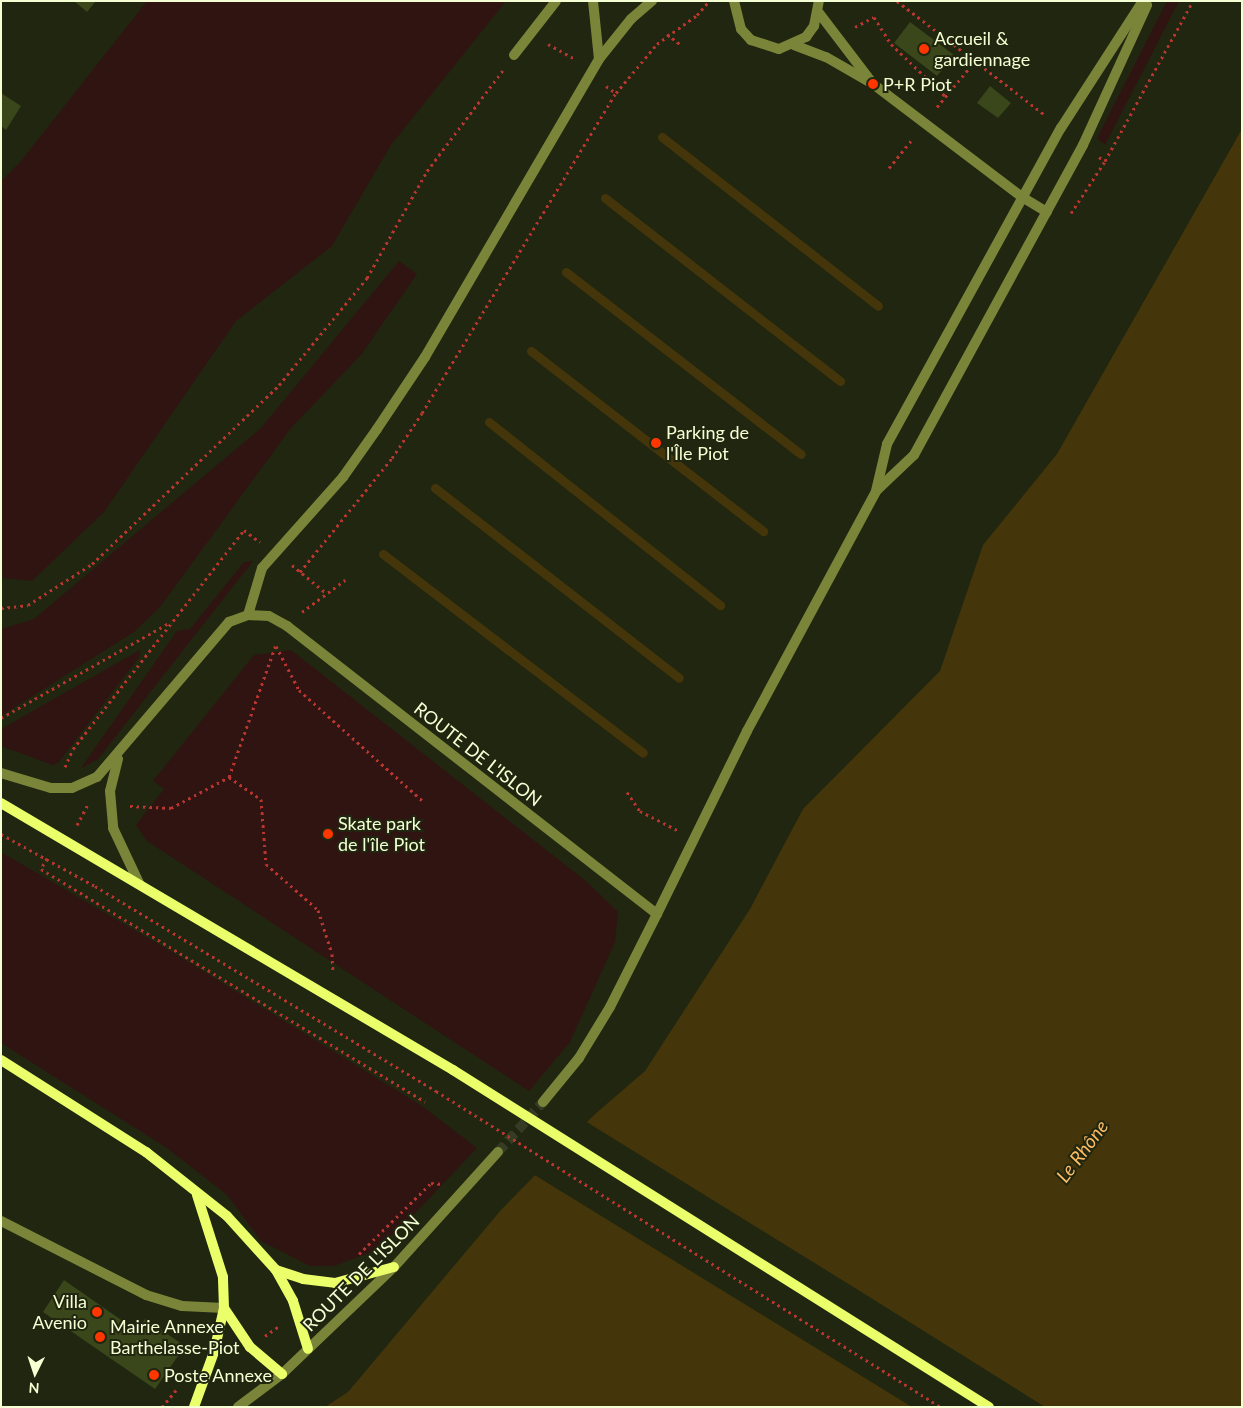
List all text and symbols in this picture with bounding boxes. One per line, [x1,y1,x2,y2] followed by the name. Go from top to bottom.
[934,28,1030,70] place label: Accueil & gardiennage
[918,43,930,55] marker: Accueil & gardiennage
[883,73,952,95] place label: P+R Piot
[867,78,879,90] marker: P+R Piot
[666,422,749,464] place label: Parking de l'Île Piot
[650,437,662,449] marker: Parking de l'Île Piot
[410,698,546,810] street label: ROUTE DE L'ISLON
[338,813,425,856] place label: Skate park de l'île Piot
[322,828,334,840] marker: Skate park de l'île Piot
[1051,1115,1113,1187] water label: Le Rhône
[298,1210,424,1336] street label: ROUTE DE L'ISLON
[32,1291,87,1334] place label: Villa Avenio
[91,1306,103,1318] marker: Villa Avenio
[110,1316,240,1358] place label: Mairie Annexe Barthelasse-Piot
[94,1331,106,1343] marker: Mairie Annexe Barthelasse-Piot
[10,1348,60,1398] north arrow
[164,1364,273,1386] place label: Poste Annexe
[148,1369,160,1381] marker: Poste Annexe
[28,1380,40,1397] text: N

